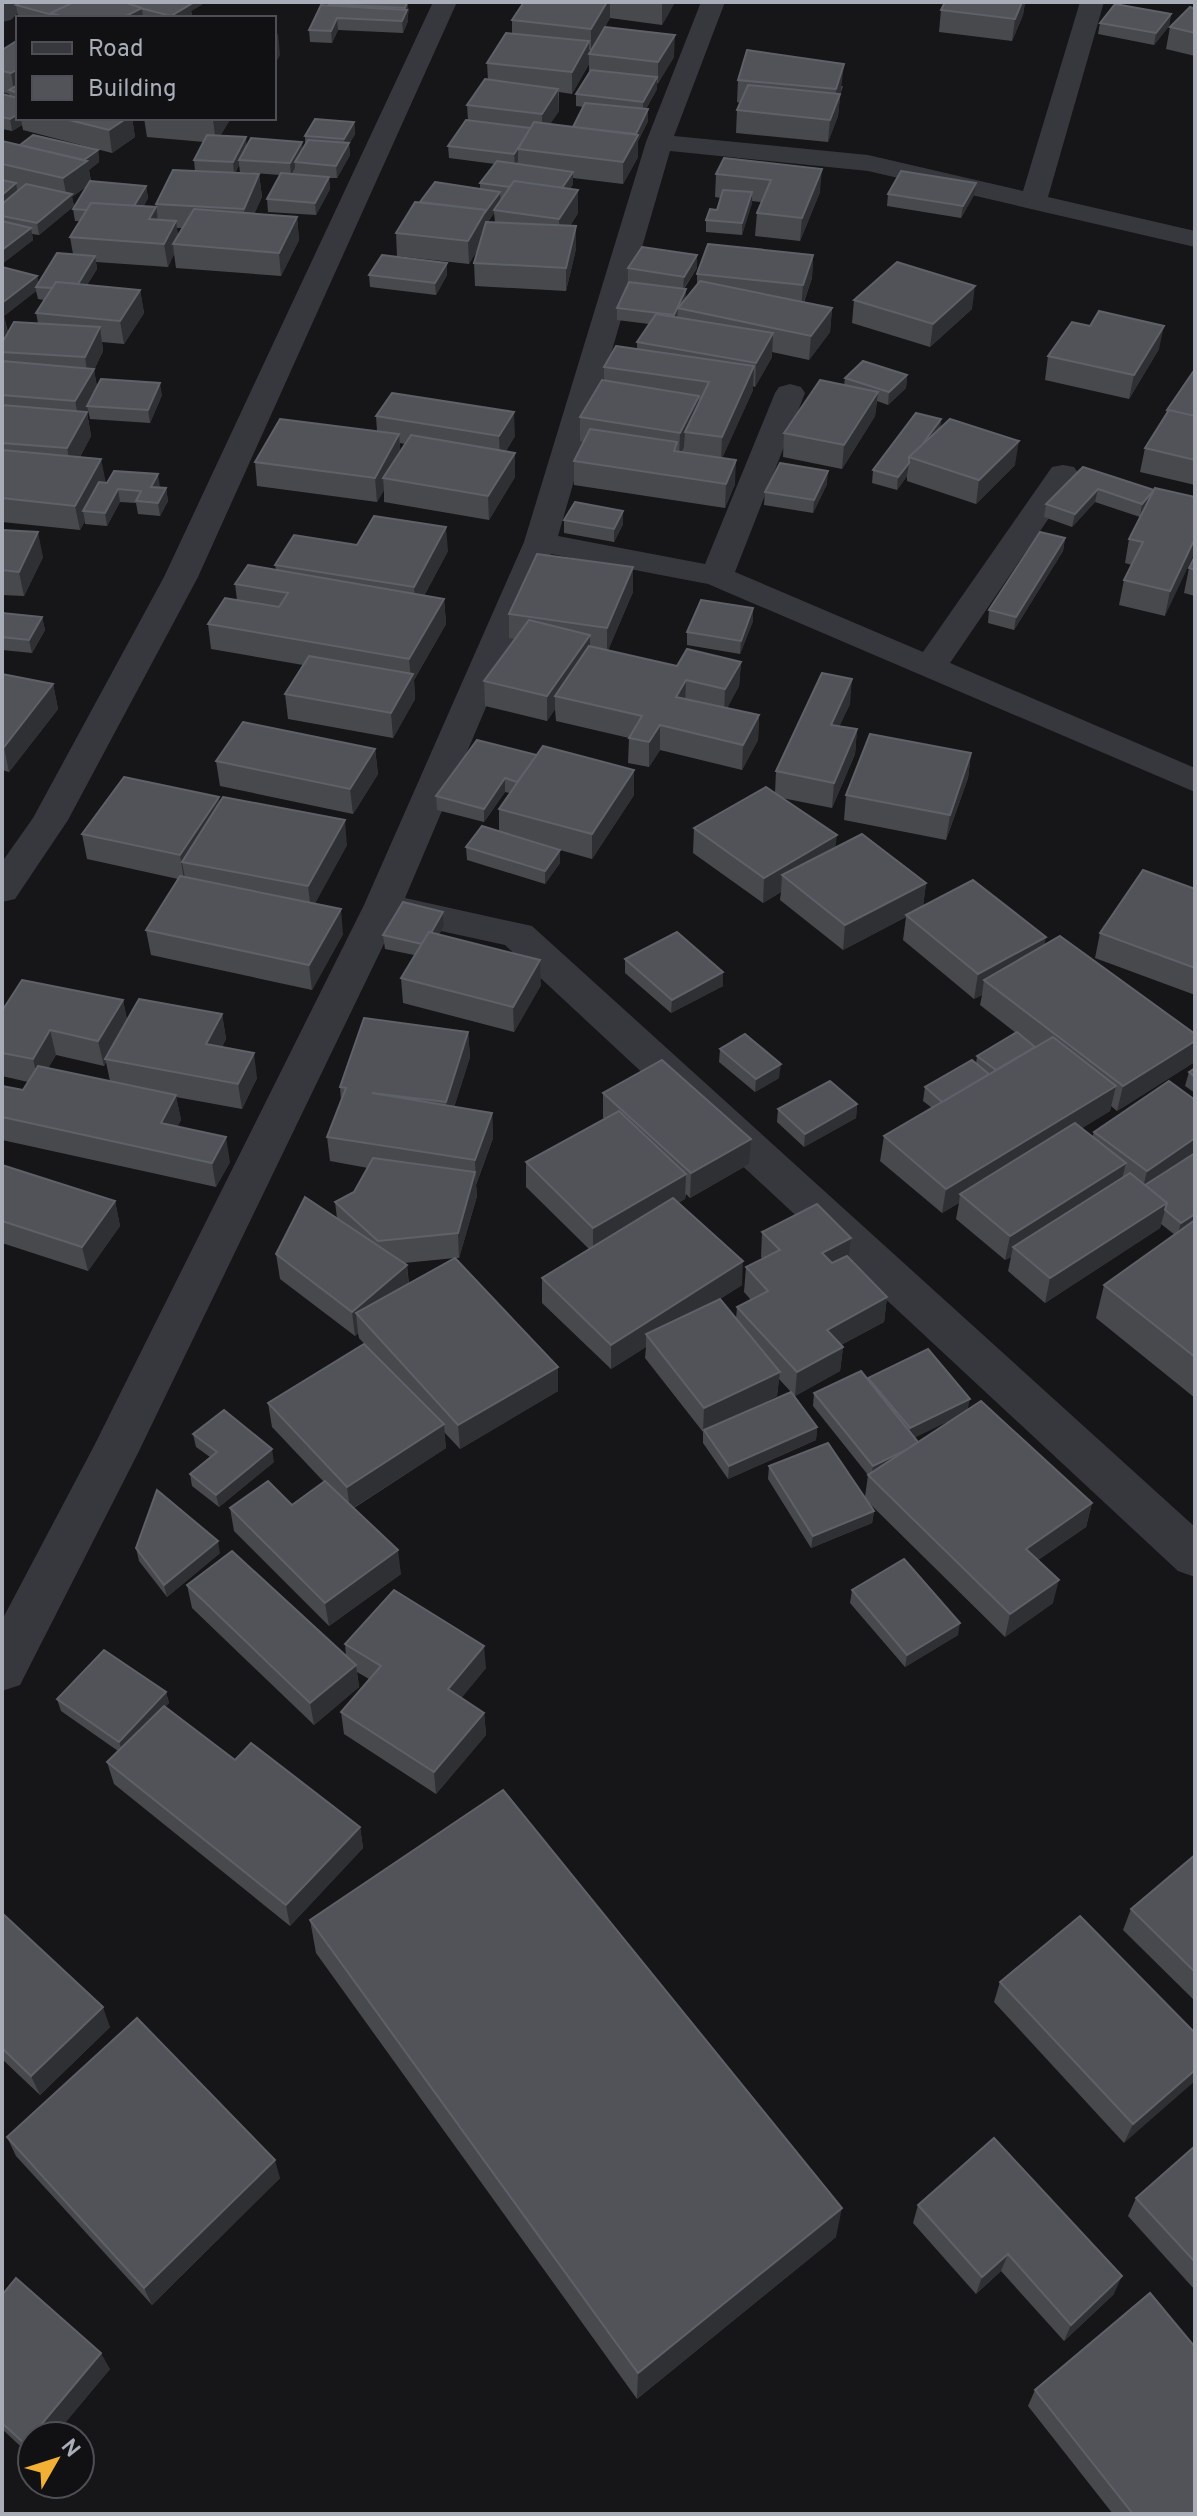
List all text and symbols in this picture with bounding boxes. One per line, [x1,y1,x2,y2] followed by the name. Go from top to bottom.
[16,16,276,120] legend
[88,35,144,65] text: Road
[88,75,177,105] text: Building
[16,2420,96,2500] north arrow
[54,2434,85,2464] text: N

